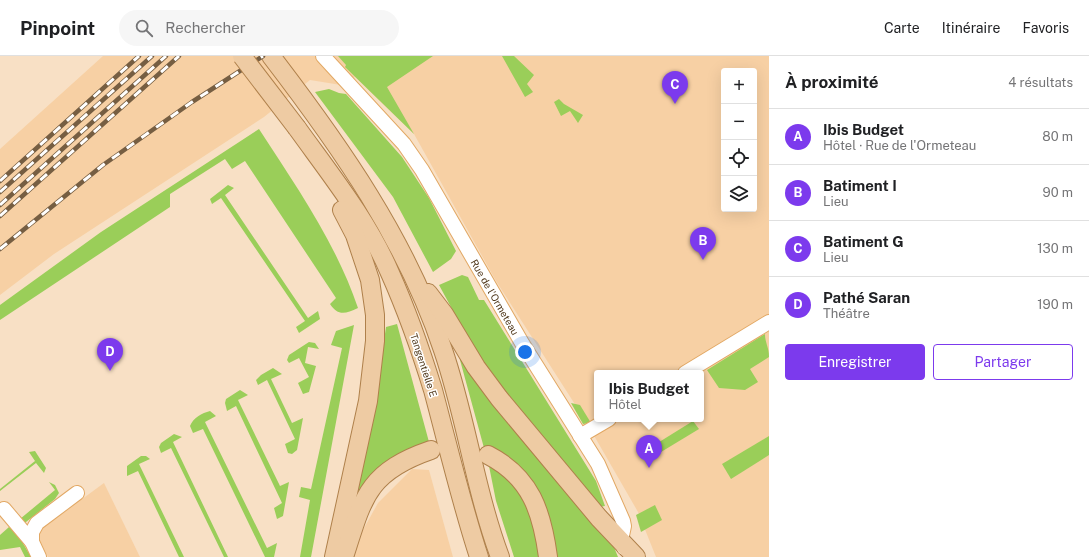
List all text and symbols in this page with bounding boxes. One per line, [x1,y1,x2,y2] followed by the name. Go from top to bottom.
[119,10,399,46] search box
[20,17,95,39] text: Pinpoint
[133,17,155,39] icon: search
[165,19,246,36] text: Rechercher
[884,20,920,36] text: Carte
[942,20,1000,36] text: Itinéraire
[1022,20,1069,36] text: Favoris
[721,68,757,212] map controls
[721,68,757,104] button: +
[662,71,688,104] pin: C
[785,72,879,92] text: À proximité
[1008,75,1073,90] text: 4 résultats
[721,104,757,140] button: −
[823,121,904,138] text: Ibis Budget
[793,129,803,144] text: A
[1042,129,1073,144] text: 80 m
[823,138,976,153] text: Hôtel · Rue de l'Ormeteau
[721,140,757,176] button: locate
[721,176,757,212] button: layers
[823,177,897,194] text: Batiment I
[794,185,802,200] text: B
[1043,185,1073,200] text: 90 m
[823,194,849,209] text: Lieu
[690,227,716,260] pin: B
[823,233,904,250] text: Batiment G
[793,241,803,256] text: C
[1037,241,1073,256] text: 130 m
[823,250,849,265] text: Lieu
[468,257,522,337] street label: Rue de l'Ormeteau
[823,289,910,306] text: Pathé Saran
[793,297,803,312] text: D
[1037,297,1073,312] text: 190 m
[823,306,870,321] text: Théâtre
[408,332,440,398] street label: Tangentielle E
[97,338,123,371] pin: D
[515,342,535,362] your location
[785,344,925,380] button: Enregistrer
[933,344,1073,380] button: Partager
[594,370,704,422] popup
[608,380,690,397] text: Ibis Budget
[608,397,642,412] text: Hôtel
[636,435,662,468] pin: A

